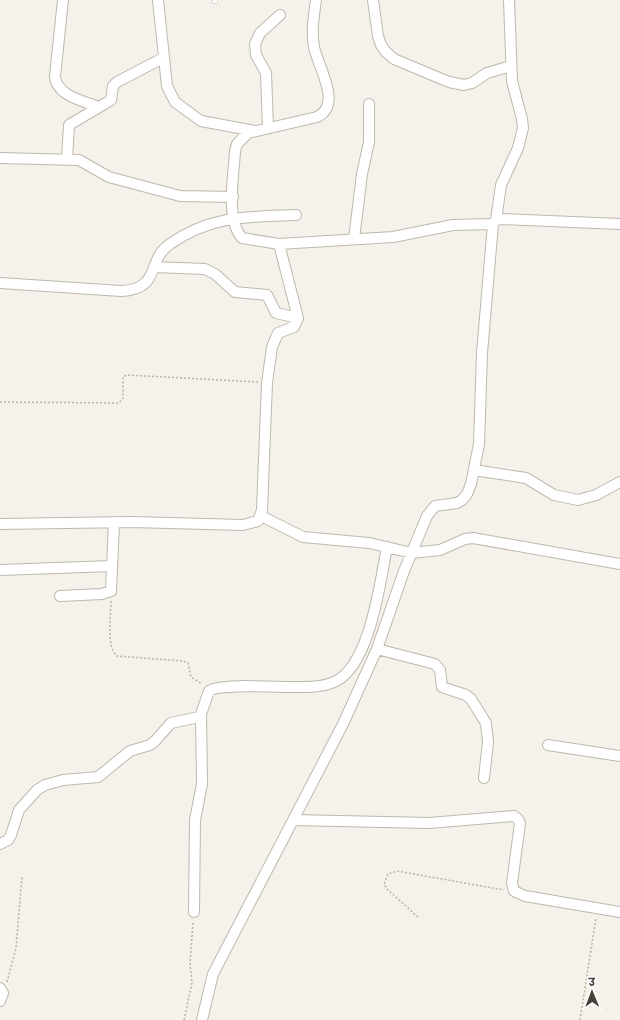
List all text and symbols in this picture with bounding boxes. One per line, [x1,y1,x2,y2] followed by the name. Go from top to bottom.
[572,972,612,1012] north arrow
[588,974,596,990] text: उ

